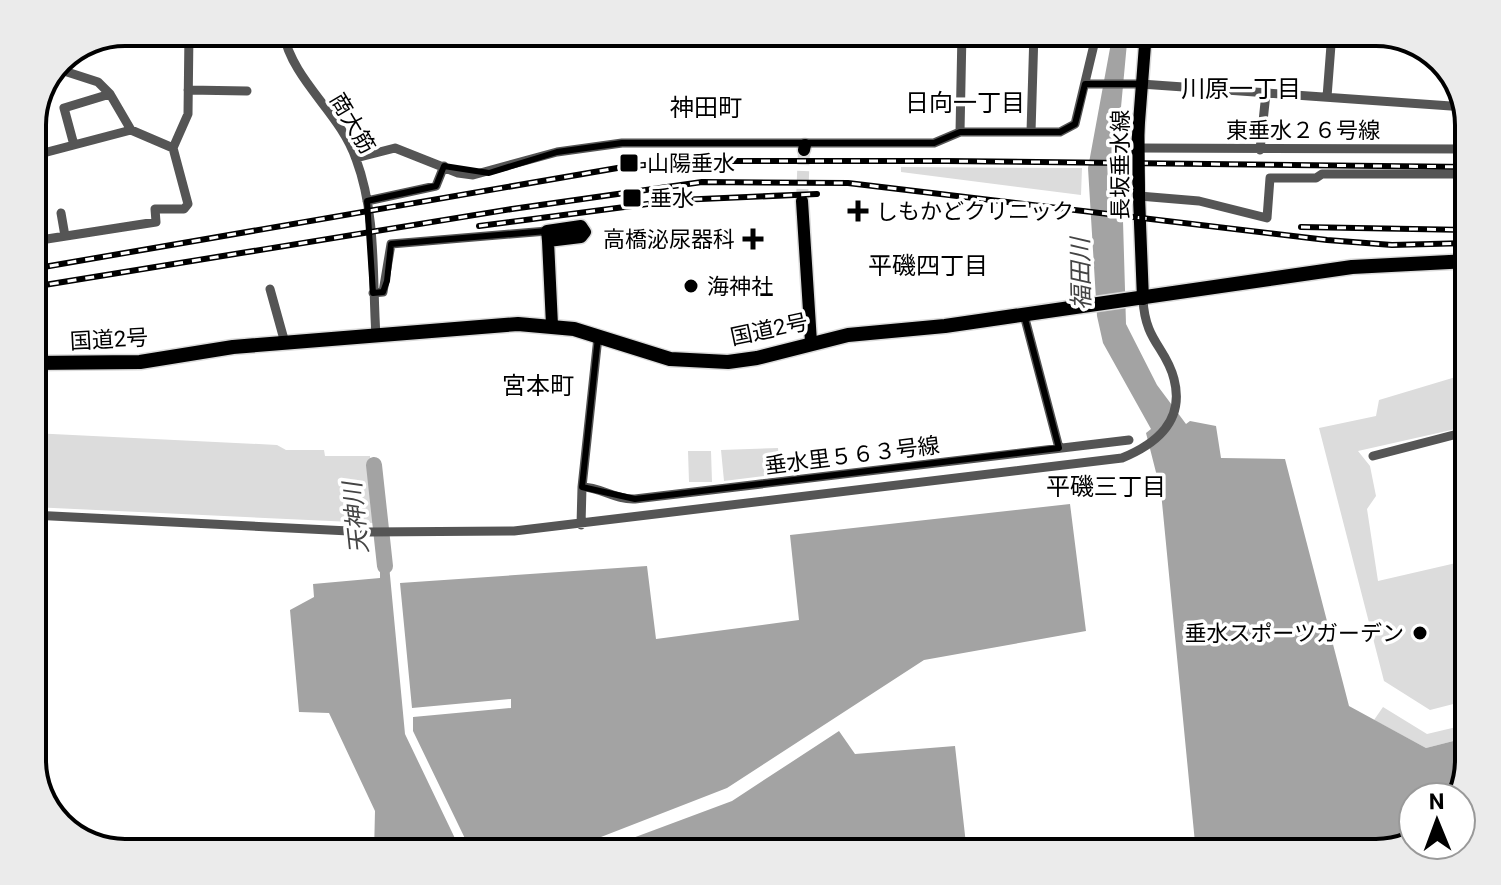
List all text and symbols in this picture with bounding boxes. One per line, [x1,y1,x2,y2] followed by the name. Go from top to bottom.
[1181,75,1301,103] district label: 川原一丁目
[325,89,380,158] street label: 商大筋
[905,89,1025,117] district label: 日向一丁目
[670,94,742,122] district label: 神田町
[1108,110,1133,220] street label: 長坂垂水線
[1226,118,1380,143] street label: 東垂水２６号線
[647,151,735,176] place label: 山陽垂水
[618,152,640,174] marker: 山陽垂水
[650,186,694,211] place label: 垂水
[621,187,643,209] marker: 垂水
[876,199,1074,224] place label: しもかどクリニック
[847,200,869,222] marker: しもかどクリニック
[603,227,735,252] place label: 高橋泌尿器科
[742,228,764,250] marker: 高橋泌尿器科
[1066,235,1096,310] water label: 福田川
[868,252,988,280] district label: 平磯四丁目
[707,274,773,299] place label: 海神社
[682,277,700,295] marker: 海神社
[728,309,810,350] street label: 国道2号
[69,325,149,354] street label: 国道2号
[502,372,574,400] district label: 宮本町
[763,432,941,479] street label: 垂水里５６３号線
[1046,473,1166,501] district label: 平磯三丁目
[338,478,374,555] water label: 天神川
[1184,621,1404,646] place label: 垂水スポーツガーデン
[1411,624,1429,642] marker: 垂水スポーツガーデン
[1397,781,1477,861] north arrow
[1429,789,1445,814] text: N

